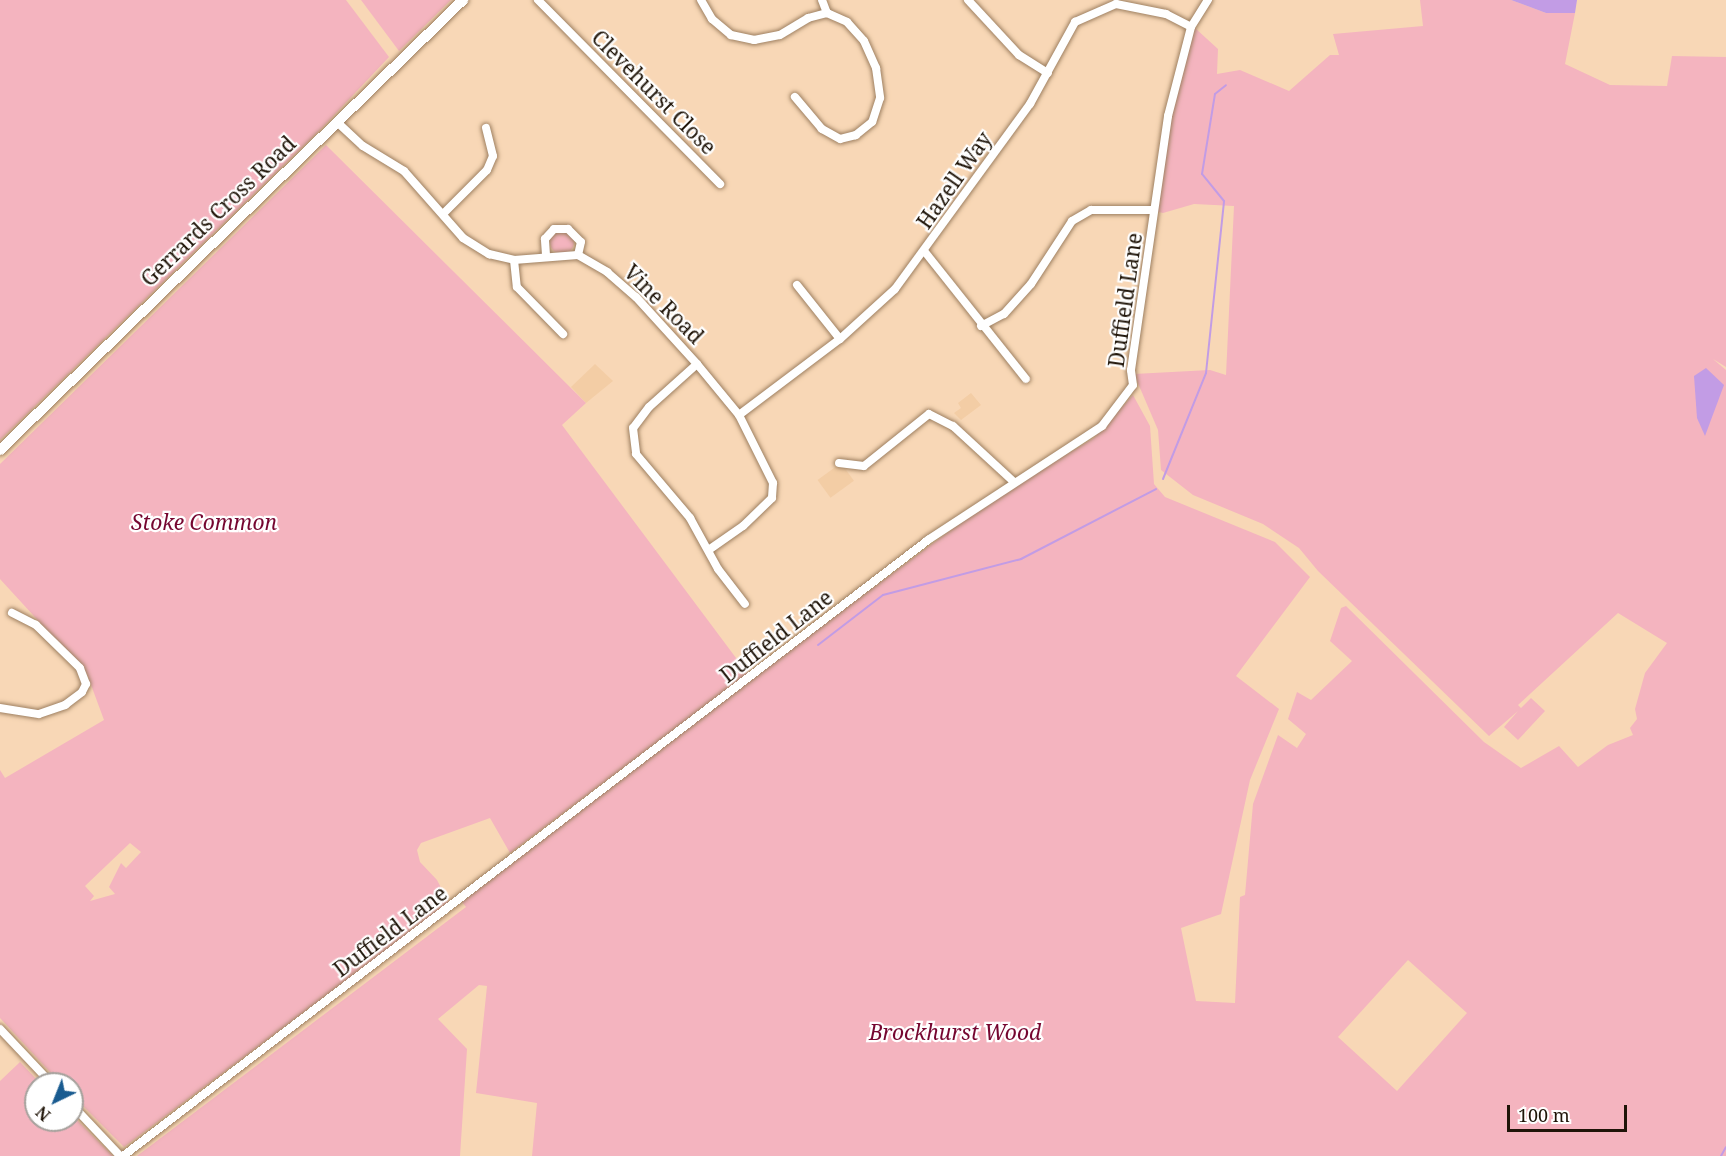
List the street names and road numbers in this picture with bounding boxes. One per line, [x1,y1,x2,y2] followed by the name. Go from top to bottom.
[587,25,721,159] street label: Clevehurst Close
[911,127,997,233] street label: Hazell Way
[135,131,301,291] street label: Gerrards Cross Road
[1103,231,1147,369] street label: Duffield Lane
[619,259,709,349] street label: Vine Road
[715,584,837,688] street label: Duffield Lane
[328,880,452,982] street label: Duffield Lane

